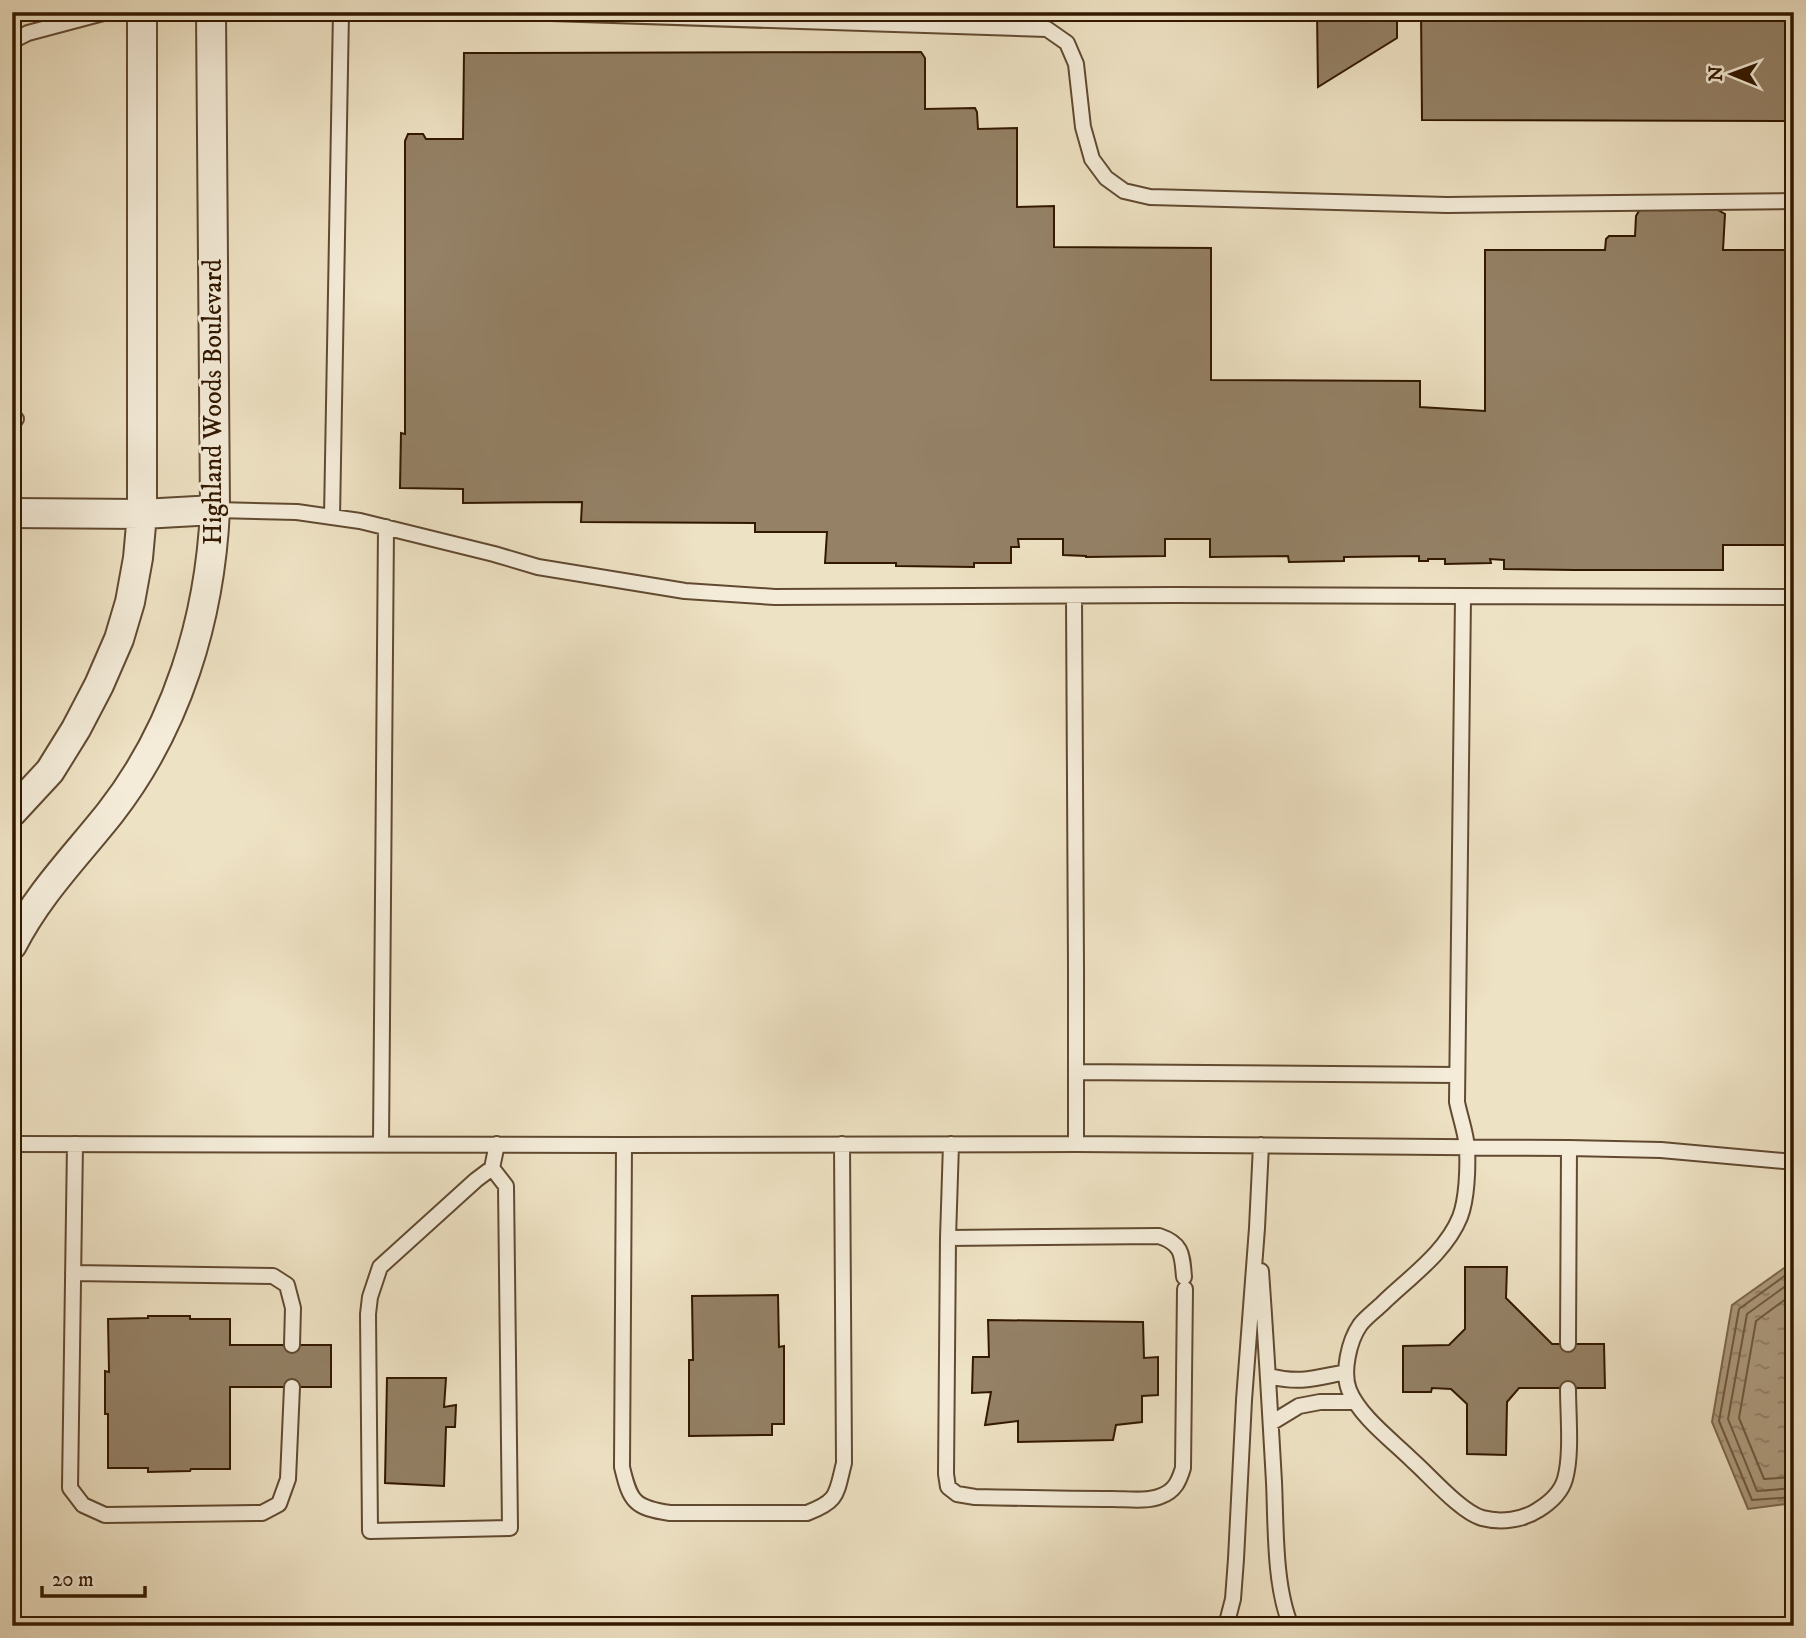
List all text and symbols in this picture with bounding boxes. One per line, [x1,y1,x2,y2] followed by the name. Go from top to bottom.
[1698,38,1768,108] north arrow
[1705,65,1728,82] text: N
[197,259,230,545] street label: Highland Woods Boulevard
[42,1554,145,1598] scale bar
[52,1567,94,1593] text: 20 m

